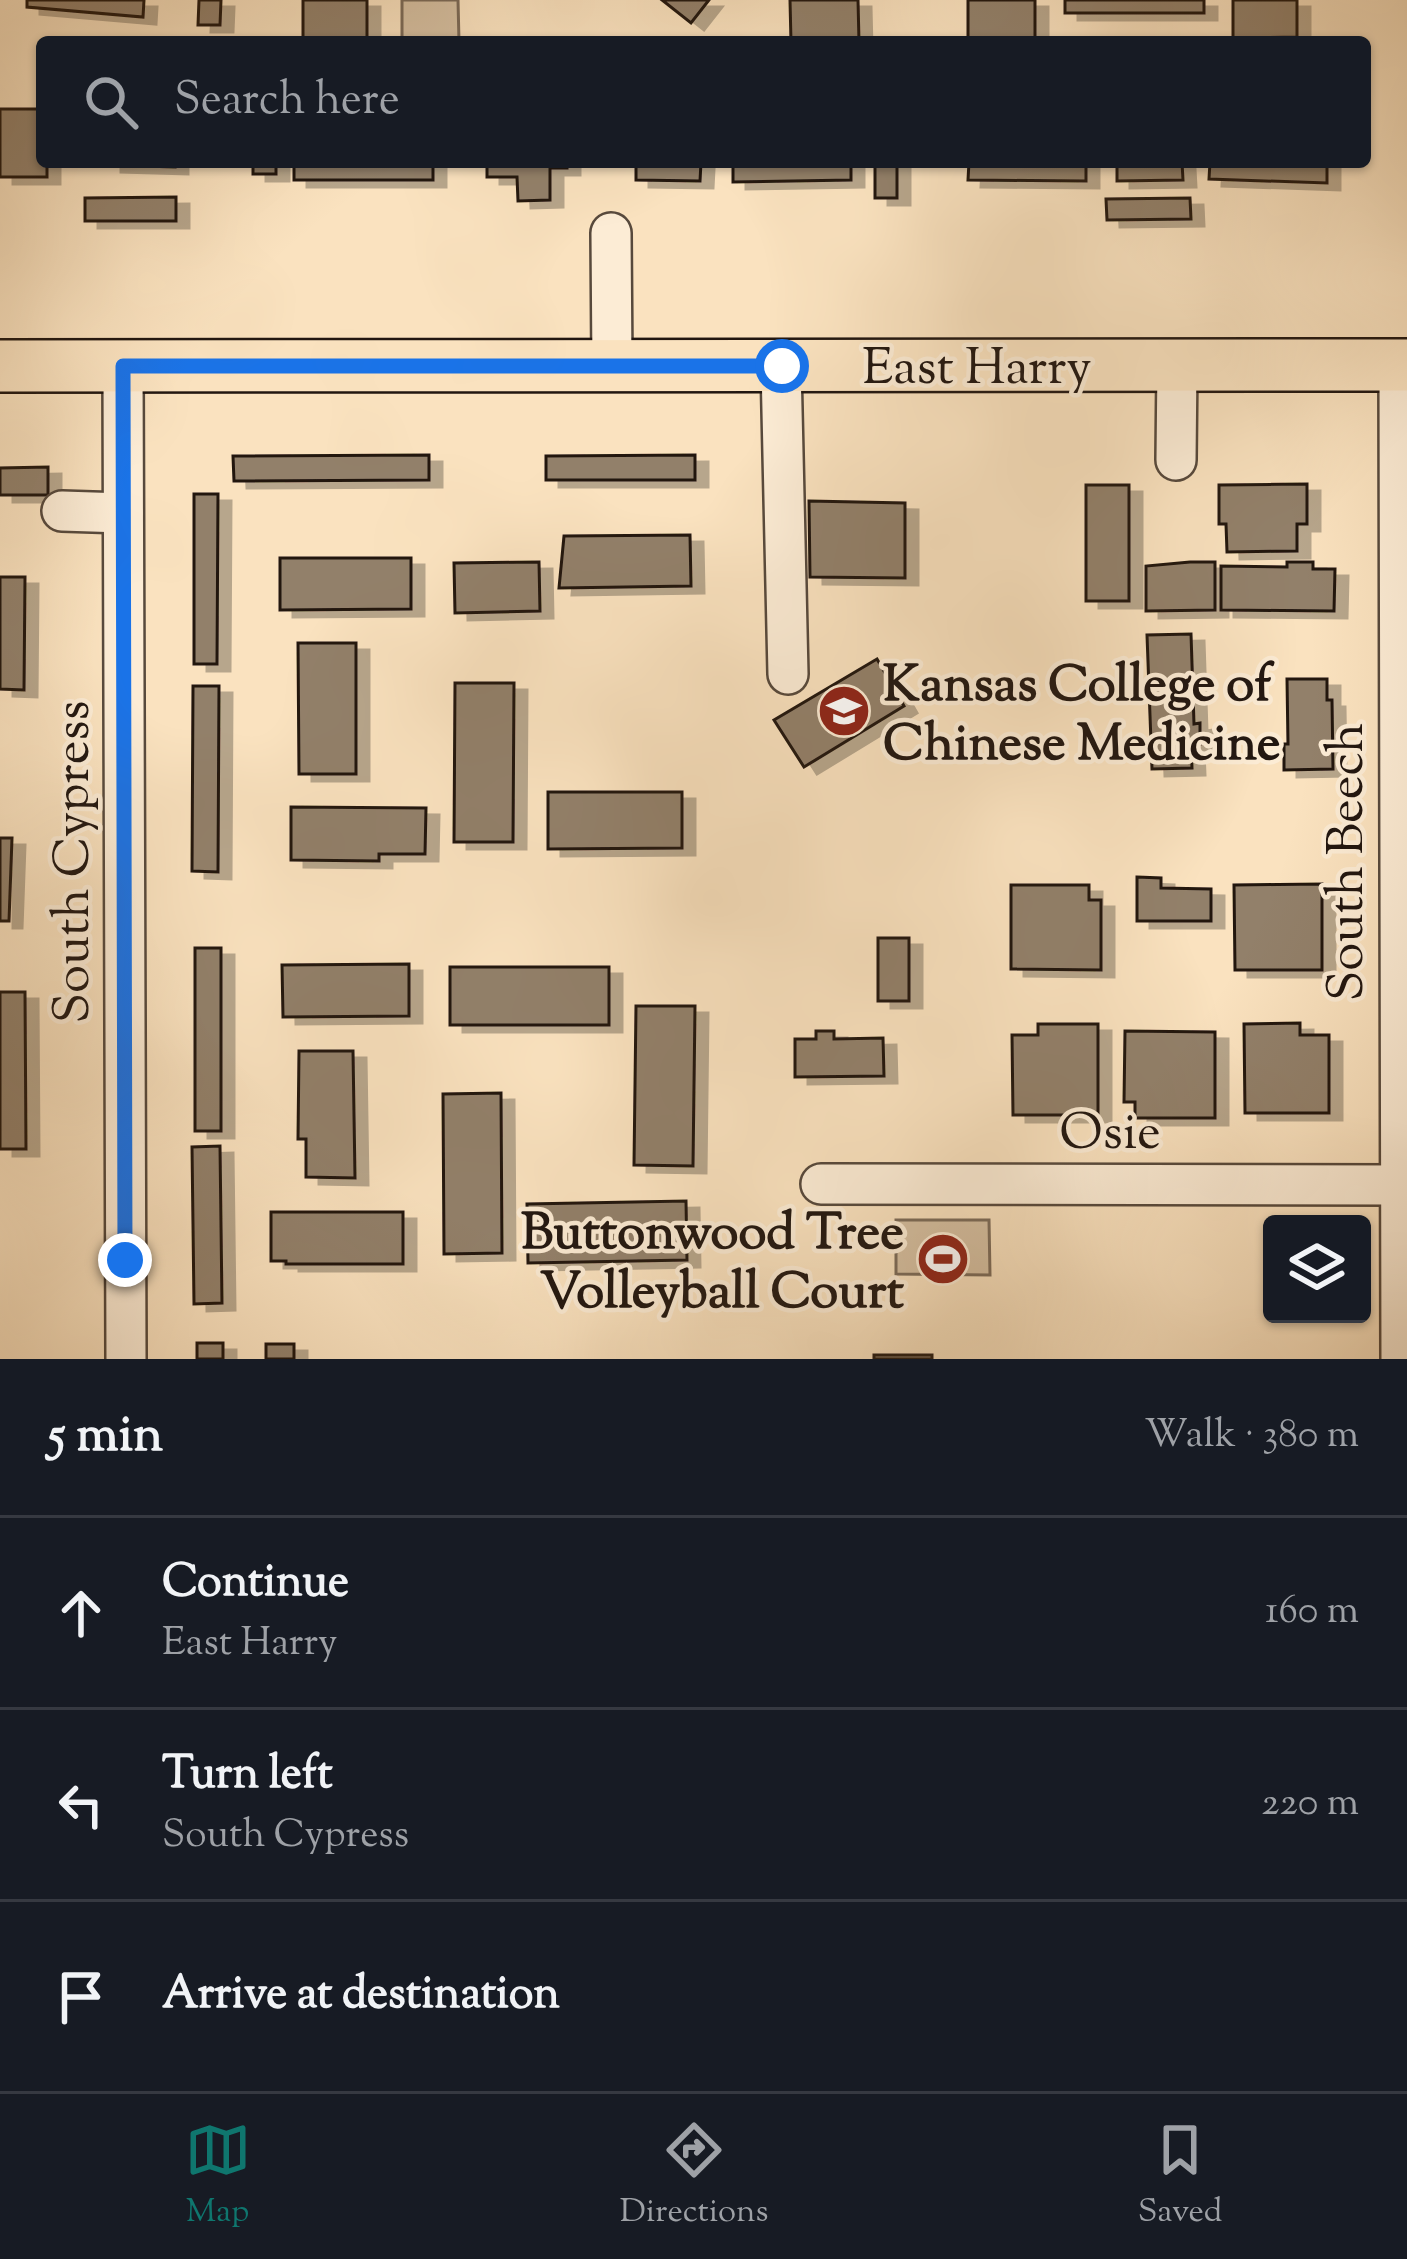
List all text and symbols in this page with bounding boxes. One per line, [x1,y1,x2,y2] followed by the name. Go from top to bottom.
[36,36,1371,168] search box
[78,69,144,135] icon: search
[174,70,400,135] text: Search here
[862,334,1092,407] street label: East Harry
[755,339,809,393] route start
[883,651,1281,783] place label: Kansas College of Chinese Medicine
[816,683,872,739] school or university icon: Kansas College of Chinese Medicine
[39,701,112,1023] street label: South Cypress
[1313,723,1386,1001] street label: South Beech
[1059,1099,1161,1172] street label: Osie
[521,1199,905,1331] place label: Buttonwood Tree Volleyball Court
[1263,1215,1371,1323] map controls
[1263,1215,1371,1323] button: layers
[915,1231,971,1287] sports icon: Buttonwood Tree Volleyball Court
[98,1233,152,1287] route end
[48,1401,163,1474] text: 5 min
[1145,1409,1359,1465] text: Walk · 380 m
[162,1552,349,1617] text: Continue
[48,1580,114,1646] icon: ahead
[1265,1585,1359,1641] text: 160 m
[162,1617,337,1673] text: East Harry
[162,1744,333,1809] text: Turn left
[48,1772,114,1838] icon: left
[1261,1777,1359,1833] text: 220 m
[162,1809,409,1865] text: South Cypress
[48,1964,114,2030] icon: arrive
[162,1964,560,2029] text: Arrive at destination
[185,2117,251,2237] tab: Map
[620,2117,769,2237] tab: Directions
[1138,2117,1222,2237] tab: Saved

